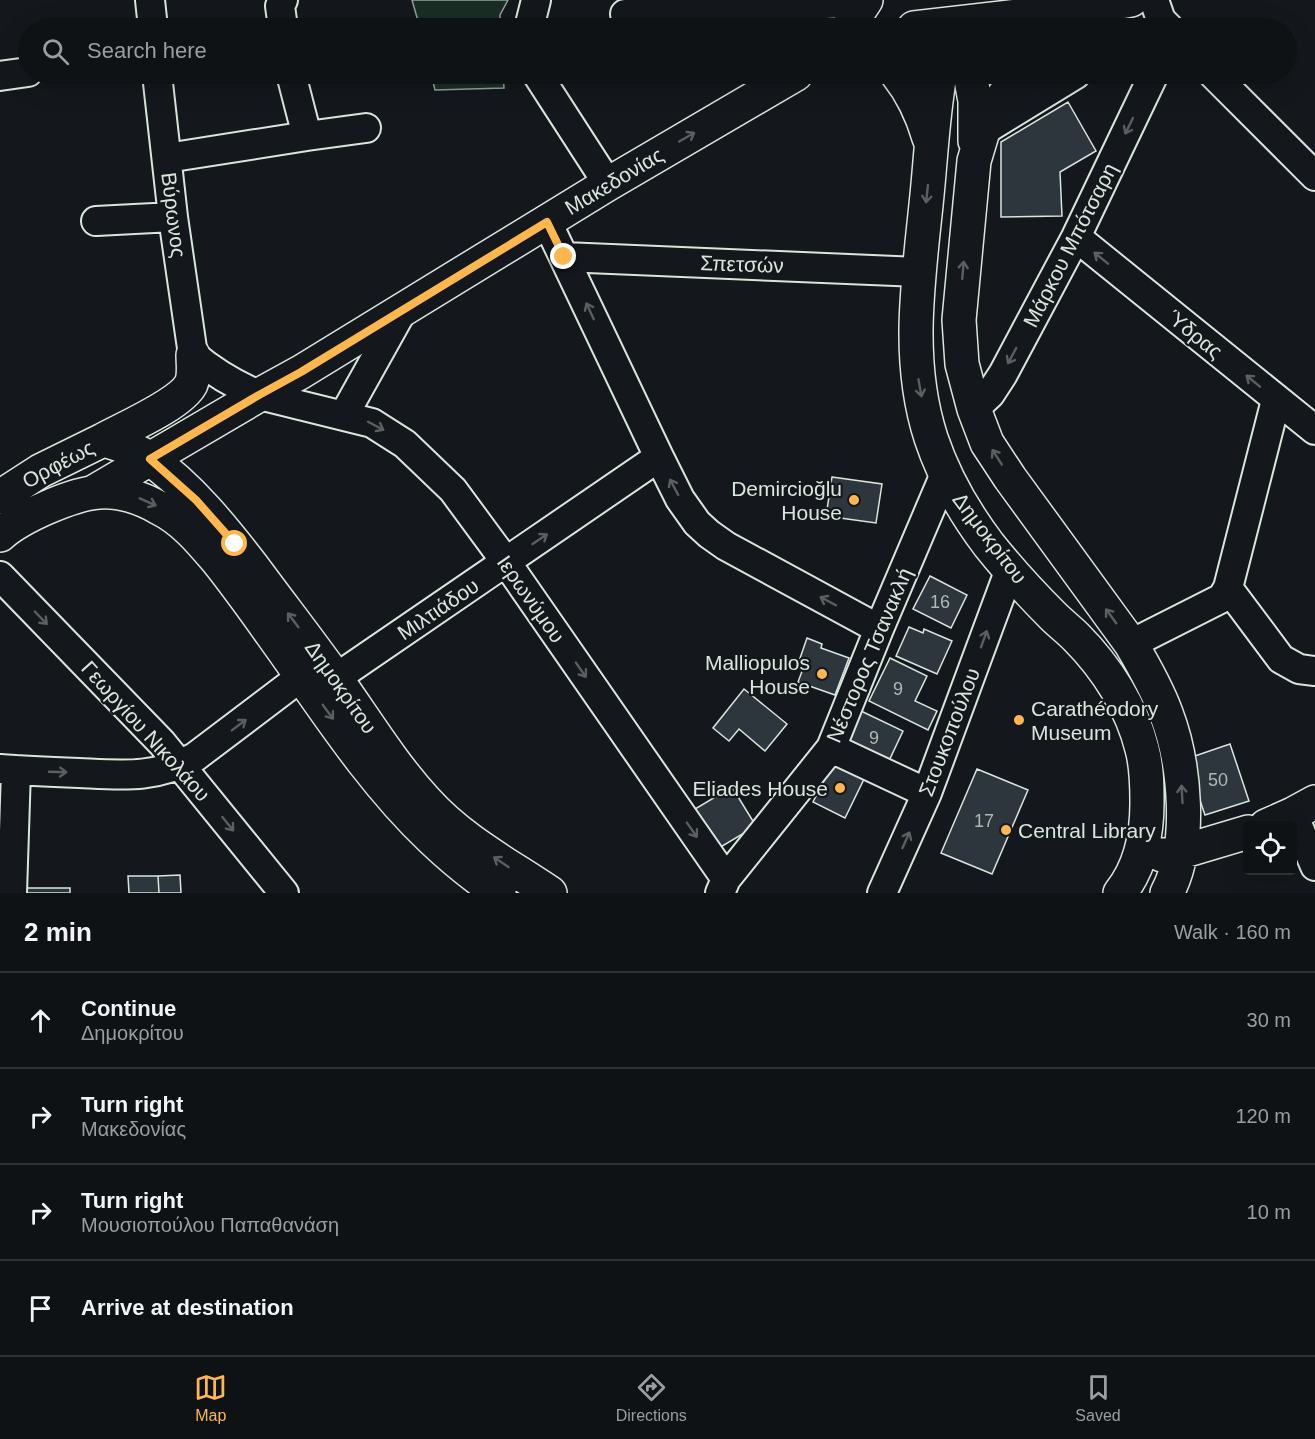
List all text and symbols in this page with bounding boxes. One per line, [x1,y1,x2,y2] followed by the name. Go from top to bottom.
[18,18,1297,84] search box
[39,35,72,68] icon: search
[87,38,207,63] text: Search here
[1123,117,1135,135] one-way arrow
[679,131,696,143] one-way arrow
[561,143,667,219] street label: Μακεδονίας
[1019,159,1121,331] street label: Μάρκου Μπότσαρη
[157,171,191,259] street label: Βύρωνος
[921,184,932,204] one-way arrow
[550,243,576,269] route end
[700,251,784,277] street label: Σπετσών
[1093,251,1109,264] one-way arrow
[958,260,969,280] one-way arrow
[583,303,595,321] one-way arrow
[1163,305,1227,363] street label: Ύδρας
[1006,347,1017,365] one-way arrow
[1245,374,1261,387] one-way arrow
[915,378,926,398] one-way arrow
[367,421,385,433] one-way arrow
[18,436,98,492] street label: Ορφέως
[991,450,1003,466] one-way arrow
[731,477,842,524] place label: Demircioğlu House
[668,479,680,496] one-way arrow
[948,488,1032,588] street label: Δημοκρίτου
[847,493,861,507] marker: Demircioğlu House
[139,497,157,509] one-way arrow
[221,530,247,556] route start
[532,532,549,545] one-way arrow
[493,551,569,647] street label: Ιερωνύμου
[822,564,916,746] street label: Νέστορος Τσανακλή
[393,574,483,644] street label: Μιλτιάδου
[930,592,950,612] house number: 16
[819,595,837,606] one-way arrow
[1104,608,1117,624] one-way arrow
[33,610,48,625] one-way arrow
[286,613,299,629] one-way arrow
[980,630,991,648] one-way arrow
[301,636,381,738] street label: Δημοκρίτου
[705,651,810,698] place label: Malliopulos House
[77,656,215,806] street label: Γεωργίου Νικολάου
[575,661,587,678] one-way arrow
[914,665,984,799] street label: Στουκοπούλου
[815,667,829,681] marker: Malliopulos House
[893,679,903,699] house number: 9
[1031,697,1159,744] place label: Carathéodory Museum
[322,704,334,720] one-way arrow
[1012,713,1026,727] marker: Carathéodory Museum
[231,718,247,731] one-way arrow
[869,728,879,748] house number: 9
[48,767,68,778] one-way arrow
[1208,770,1228,790] house number: 50
[693,777,828,800] place label: Eliades House
[833,781,847,795] marker: Eliades House
[1177,784,1188,804] one-way arrow
[974,811,994,831] house number: 17
[222,816,235,832] one-way arrow
[1018,819,1156,842] place label: Central Library
[686,821,698,838] one-way arrow
[1243,821,1297,875] map controls
[1243,821,1297,875] button: locate
[999,823,1013,837] marker: Central Library
[900,831,912,849] one-way arrow
[493,856,509,868] one-way arrow
[24,917,92,947] text: 2 min
[1174,921,1291,943] text: Walk · 160 m
[81,996,176,1021] text: Continue
[24,1004,57,1037] icon: ahead
[1247,1009,1291,1031] text: 30 m
[81,1022,184,1044] text: Δημοκρίτου
[81,1092,183,1117] text: Turn right
[24,1100,57,1133] icon: right
[1235,1105,1291,1127] text: 120 m
[81,1118,186,1140] text: Μακεδονίας
[81,1188,183,1213] text: Turn right
[24,1196,57,1229] icon: right
[1247,1201,1291,1223] text: 10 m
[81,1214,339,1236] text: Μουσιοπούλου Παπαθανάση
[24,1292,57,1325] icon: arrive
[81,1295,294,1320] text: Arrive at destination
[194,1371,227,1425] tab: Map
[616,1371,687,1425] tab: Directions
[1075,1371,1121,1425] tab: Saved

